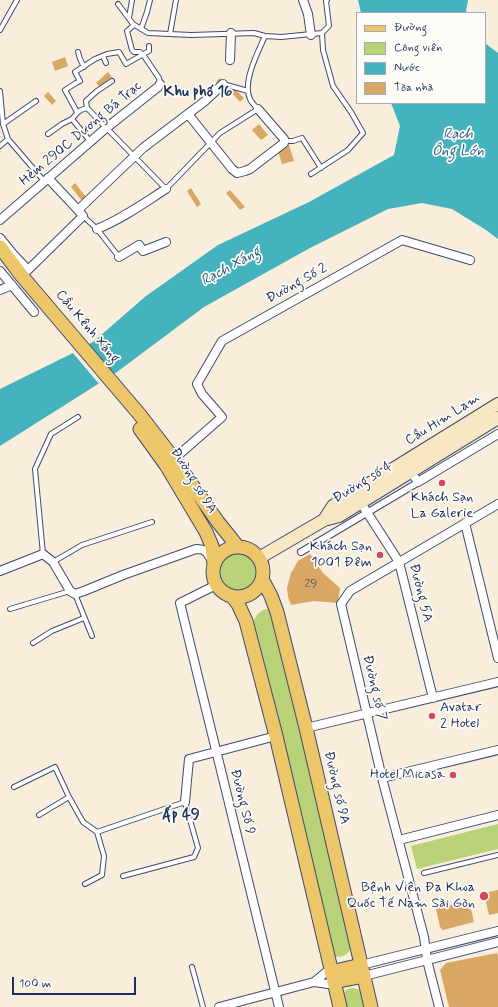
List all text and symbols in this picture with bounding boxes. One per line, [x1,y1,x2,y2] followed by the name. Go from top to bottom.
[356,12,486,104] legend
[394,20,427,36] text: Đường
[394,40,442,56] text: Công viên
[394,60,420,76] text: Nước
[17,78,145,190] street label: Hẻm 290C Dương Bá Trạc
[394,80,433,96] text: Tòa nhà
[164,84,232,102] district label: Khu phố 16
[432,126,484,161] water label: Rạch Ông Lớn
[198,243,264,291] water label: Rạch Xáng
[264,260,330,308] street label: Đường Số 2
[51,287,123,367] street label: Cầu Kênh Xáng
[403,390,483,450] street label: Cầu Him Lam
[166,445,220,517] street label: Đường số 9A
[330,459,396,507] street label: Đường số 4
[437,478,447,488] marker: Khách Sạn La Galerie
[411,490,473,522] place label: Khách Sạn La Galerie
[310,539,372,572] place label: Khách Sạn 1001 Đêm
[375,550,385,560] marker: Khách Sạn 1001 Đêm
[405,562,435,624] street label: Đường 5A
[304,577,318,591] house number: 29
[358,653,390,723] street label: Đường số 7
[440,700,481,732] place label: Avatar 2 Hotel
[427,711,437,721] marker: Avatar 2 Hotel
[319,750,353,826] street label: Đường số 9A
[226,767,258,837] street label: Đường Số 9
[370,767,445,783] place label: Hotel Micasa
[448,770,458,780] marker: Hotel Micasa
[162,807,200,825] district label: Ấp 49
[347,880,475,912] place label: Bệnh Viện Đa Khoa Quốc Tế Nam Sài Gòn
[478,890,490,902] marker: Bệnh Viện Đa Khoa Quốc Tế Nam Sài Gòn
[14,969,138,995] scale bar
[19,976,51,992] text: 100 m

